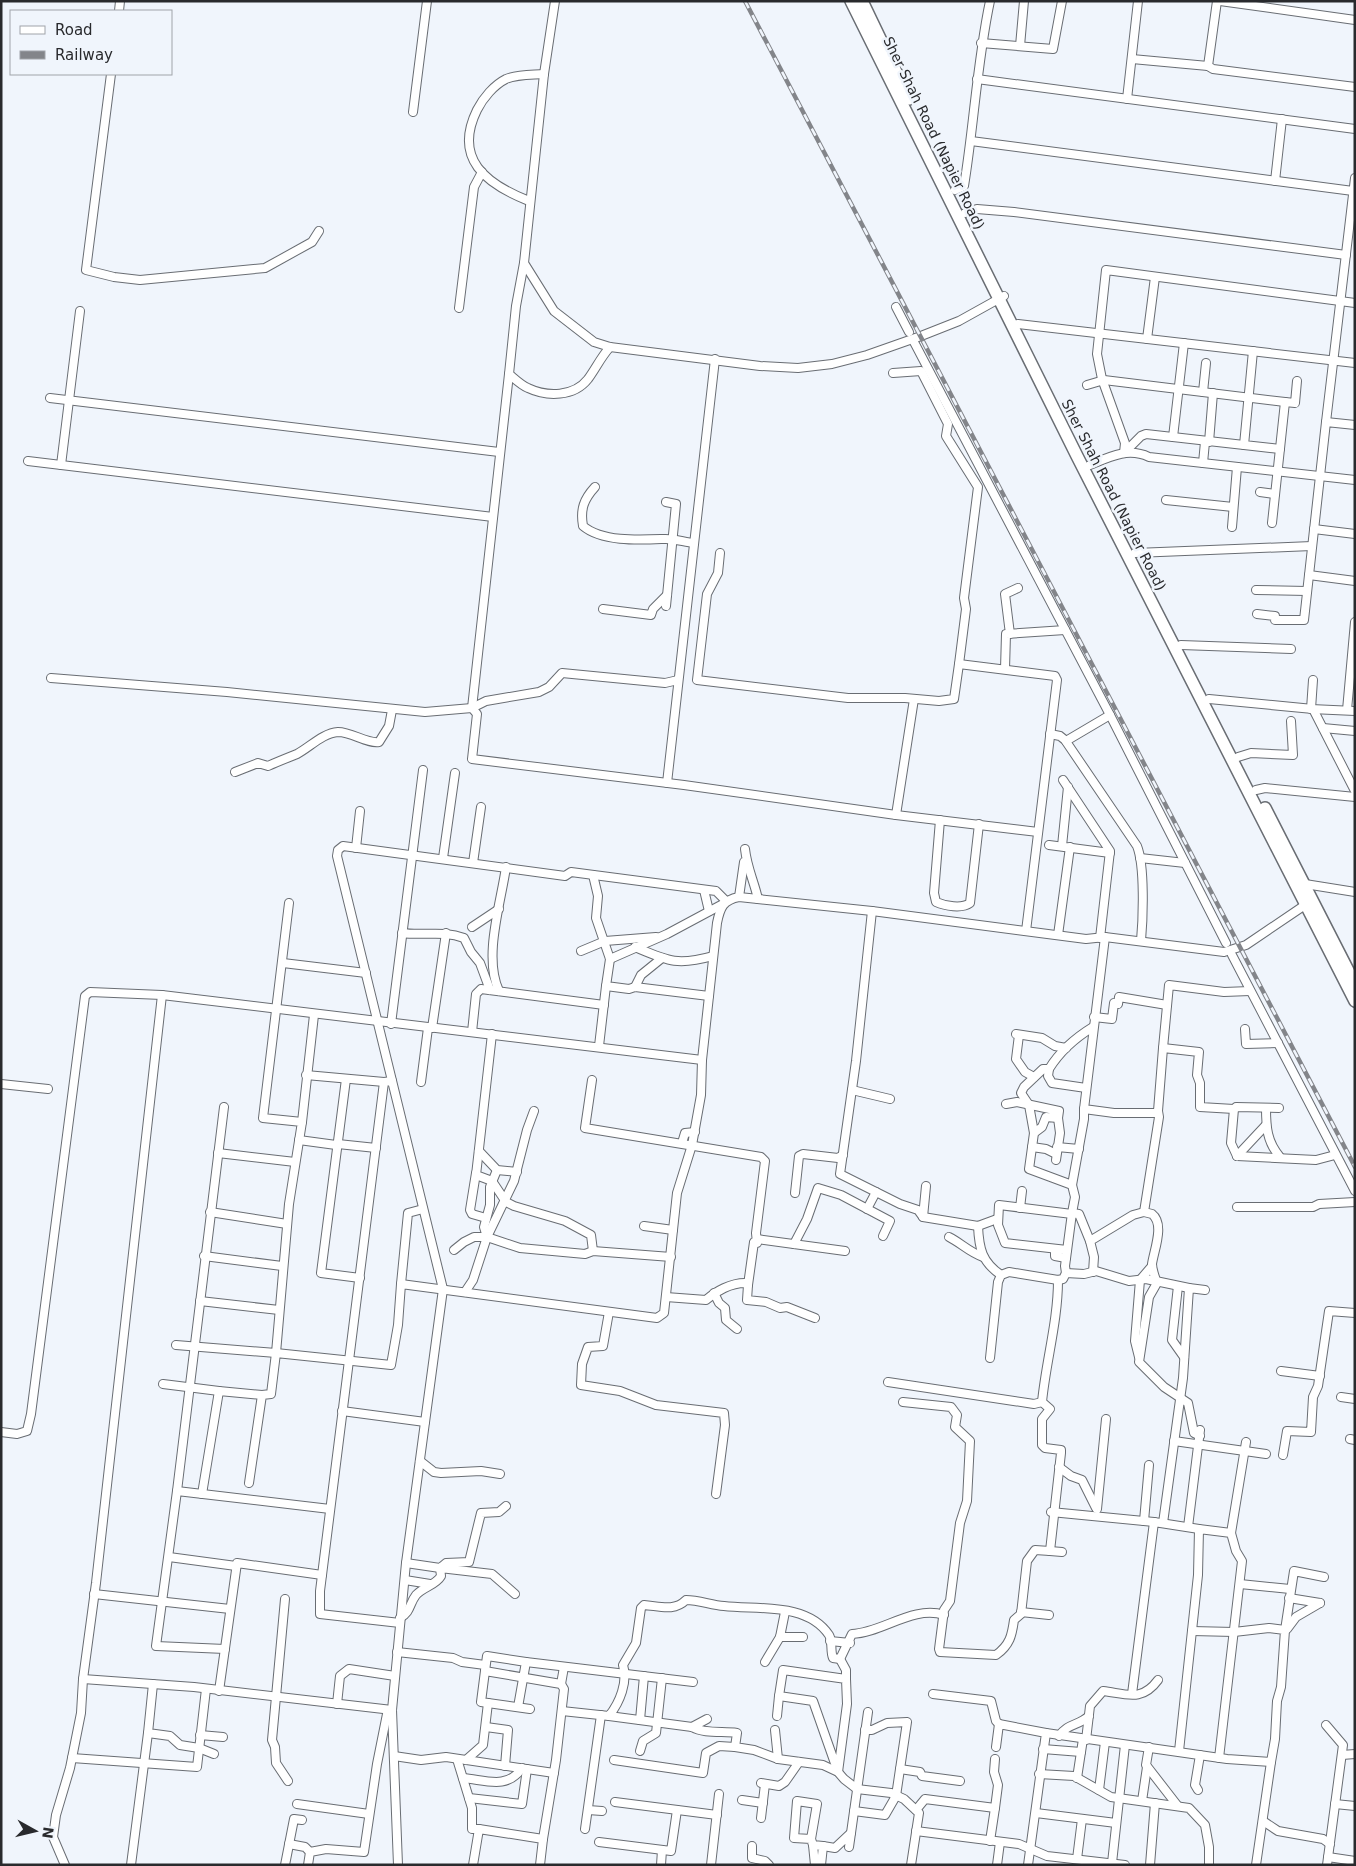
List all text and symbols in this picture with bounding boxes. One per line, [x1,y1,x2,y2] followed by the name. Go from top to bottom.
[10,10,172,75] legend
[55,21,93,39] text: Road
[880,34,988,232] street label: Sher Shah Road (Napier Road)
[55,46,113,64] text: Railway
[1059,397,1169,593] street label: Sher Shah Road (Napier Road)
[10,1806,60,1856] north arrow
[39,1826,57,1840] text: N

